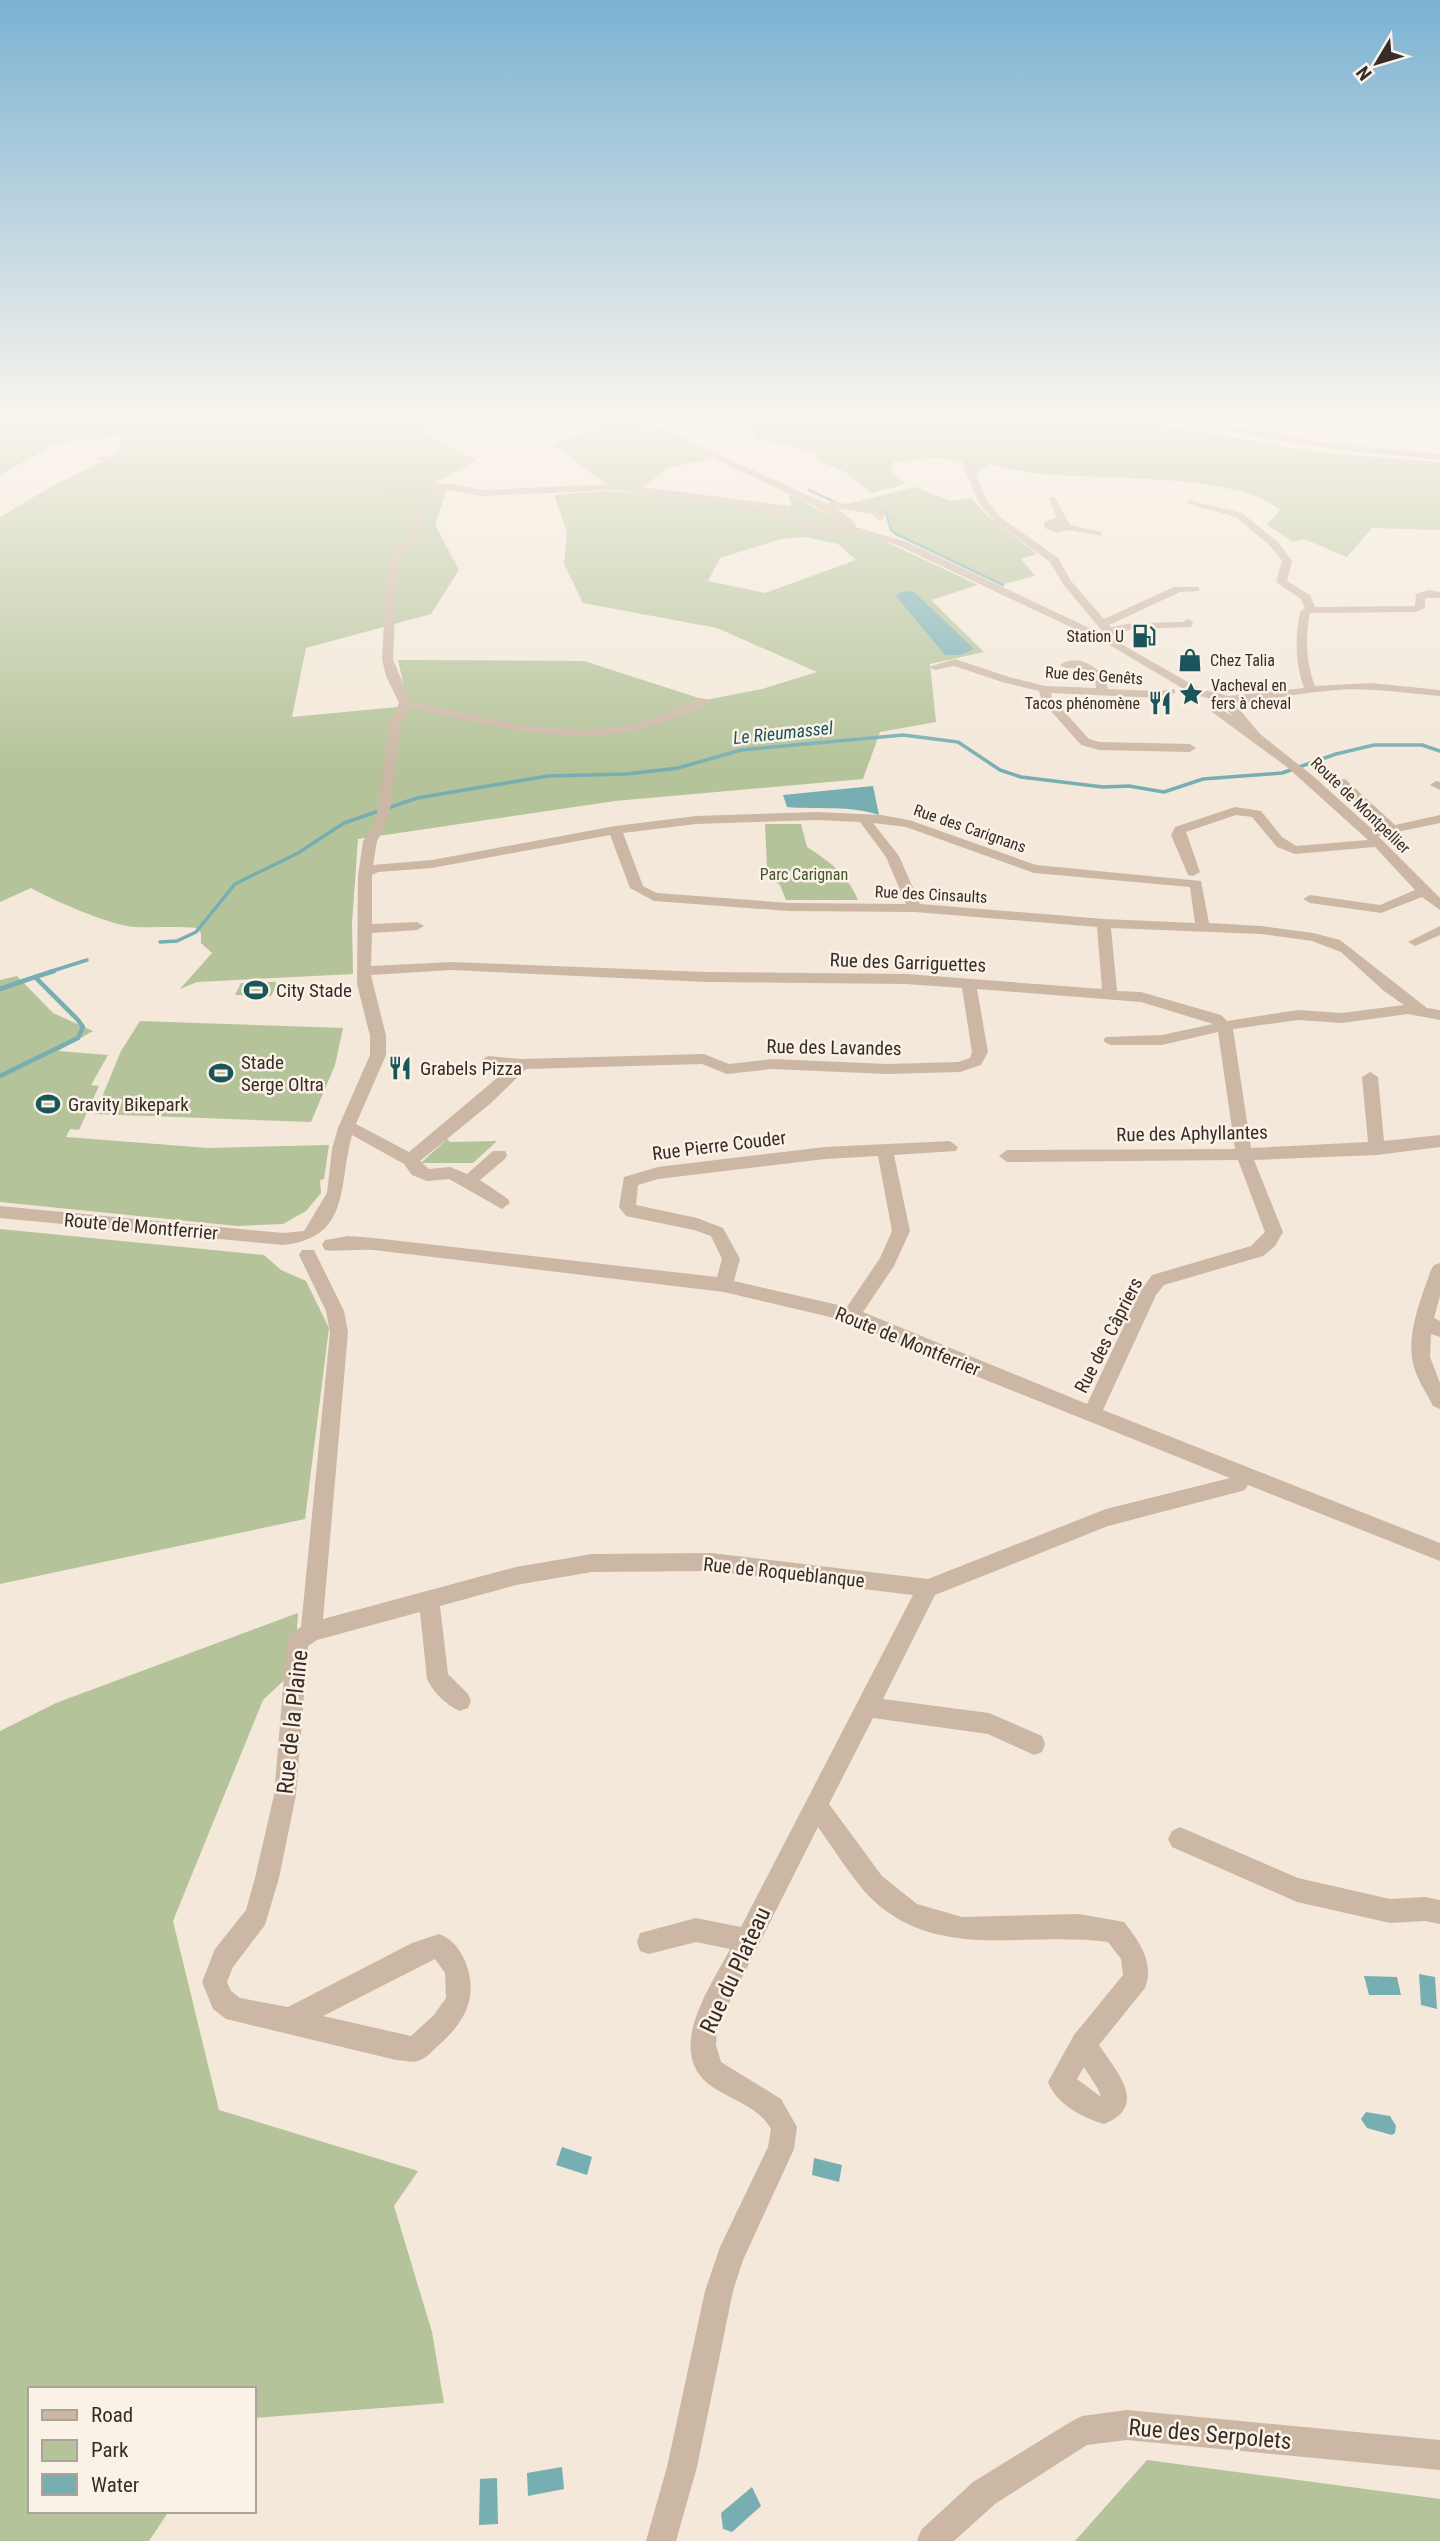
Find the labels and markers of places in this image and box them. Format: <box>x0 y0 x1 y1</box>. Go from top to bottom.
fuel station icon: Station U <box>1130 622 1158 650</box>
place label: Station U <box>1066 627 1124 646</box>
shop icon: Chez Talia <box>1176 646 1204 674</box>
place label: Chez Talia <box>1210 651 1275 670</box>
place label: Vacheval en fers à cheval <box>1211 676 1291 713</box>
place icon: Vacheval en fers à cheval <box>1177 680 1205 708</box>
restaurant icon: Tacos phénomène <box>1146 689 1174 717</box>
place label: Tacos phénomène <box>1025 694 1140 713</box>
sports icon: City Stade <box>242 976 270 1004</box>
place label: City Stade <box>276 979 352 1002</box>
place label: Stade Serge Oltra <box>241 1051 324 1096</box>
restaurant icon: Grabels Pizza <box>386 1054 414 1082</box>
place label: Grabels Pizza <box>420 1057 522 1080</box>
sports icon: Stade Serge Oltra <box>207 1059 235 1087</box>
sports icon: Gravity Bikepark <box>34 1090 62 1118</box>
place label: Gravity Bikepark <box>68 1093 189 1116</box>

